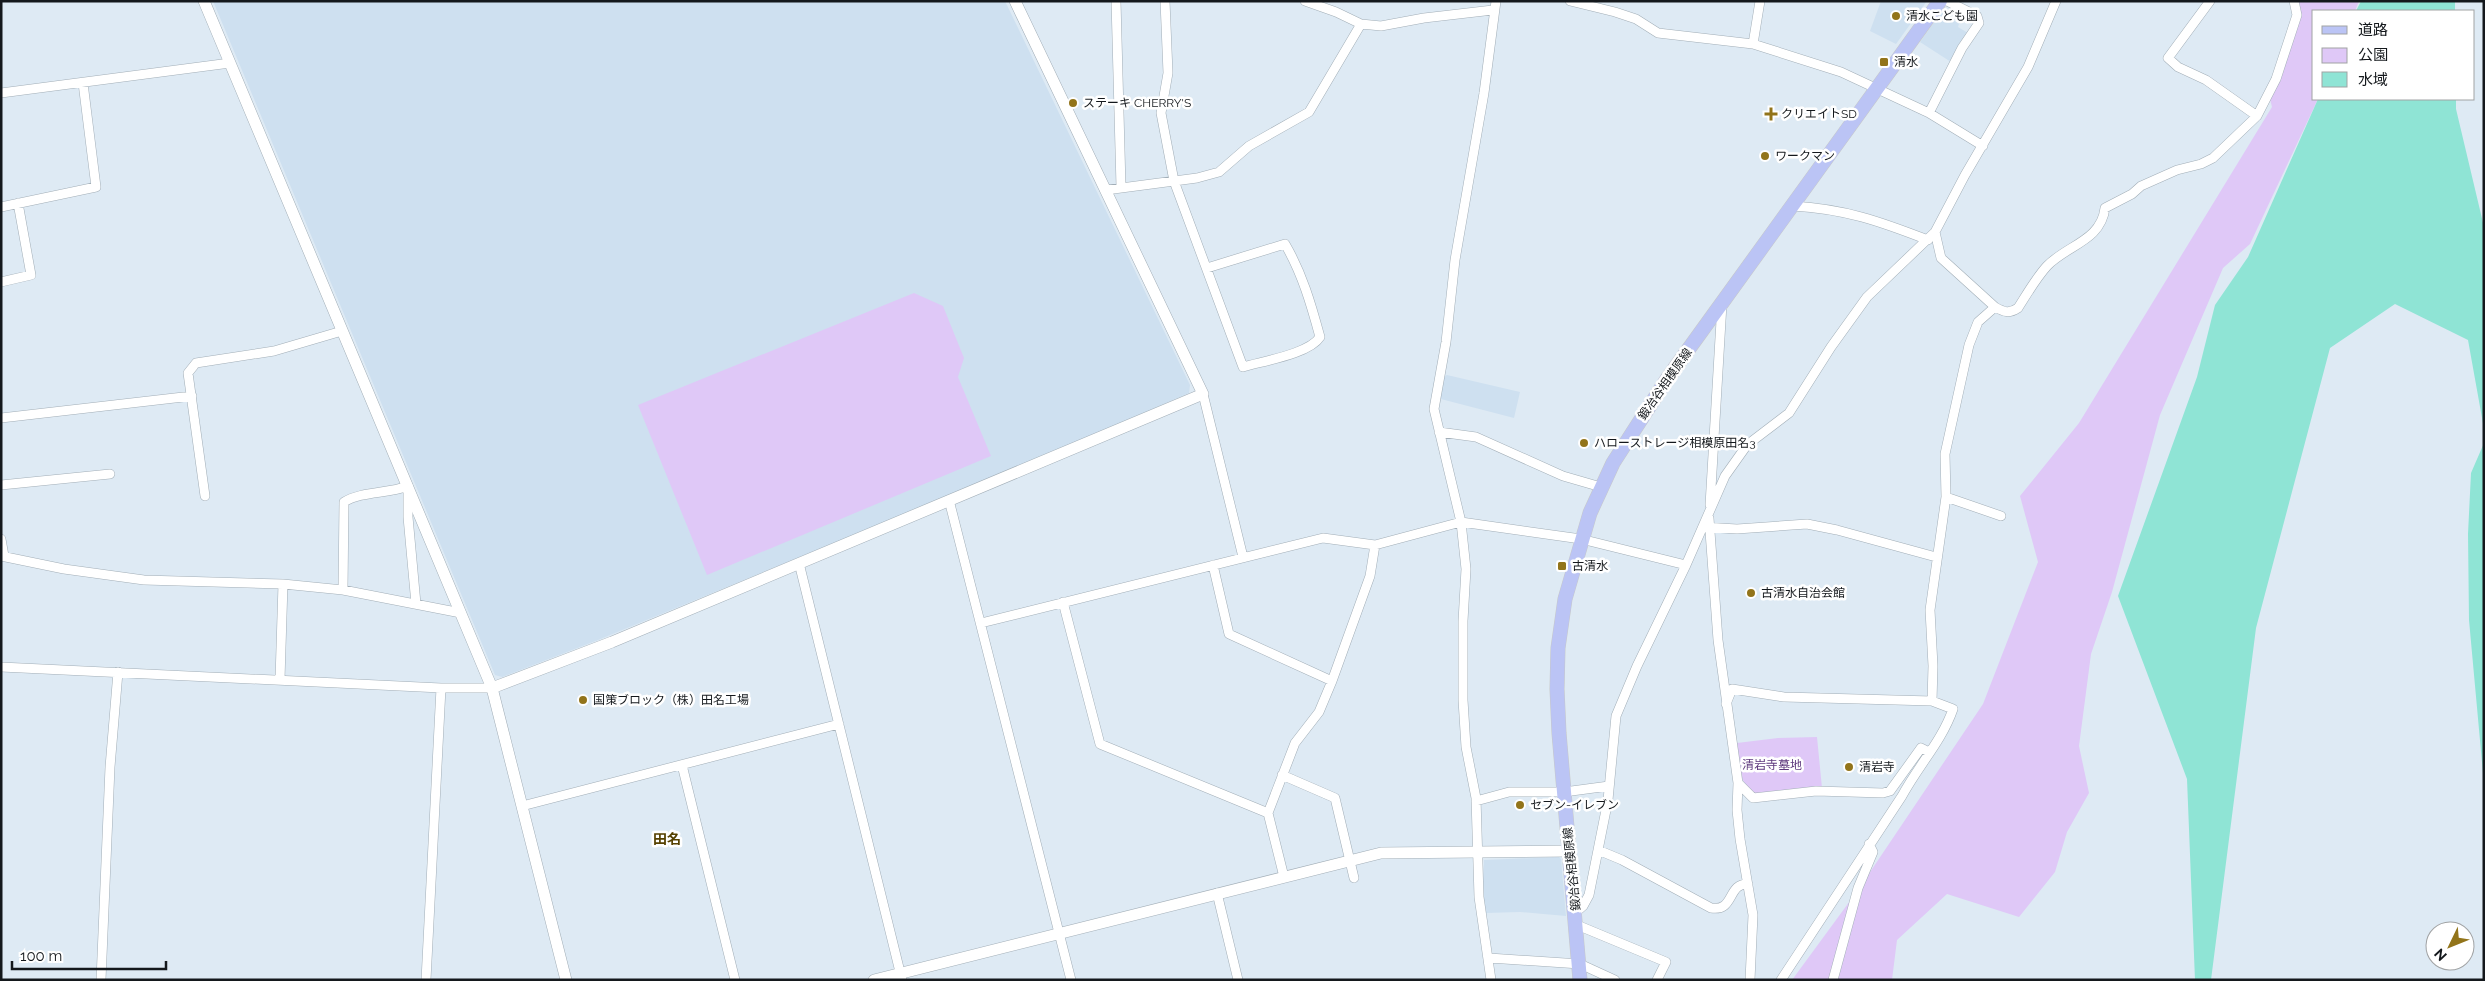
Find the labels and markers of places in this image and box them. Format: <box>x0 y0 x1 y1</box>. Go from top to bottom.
place label: 清水こども園 <box>1906 9 1978 23</box>
marker: 清水こども園 <box>1890 10 1902 22</box>
place label: 清水 <box>1894 55 1918 69</box>
marker: 清水 <box>1878 56 1890 68</box>
place label: ステーキ CHERRY'S <box>1083 96 1191 110</box>
marker: ステーキ CHERRY'S <box>1067 97 1079 109</box>
place label: クリエイトSD <box>1781 107 1857 121</box>
marker: クリエイトSD <box>1765 108 1777 120</box>
place label: ワークマン <box>1775 149 1835 163</box>
marker: ワークマン <box>1759 150 1771 162</box>
place label: ハローストレージ相模原田名3 <box>1594 436 1756 450</box>
marker: ハローストレージ相模原田名3 <box>1578 437 1590 449</box>
place label: 古清水 <box>1572 559 1608 573</box>
marker: 古清水 <box>1556 560 1568 572</box>
place label: 古清水自治会館 <box>1761 586 1845 600</box>
marker: 古清水自治会館 <box>1745 587 1757 599</box>
place label: 国策ブロック（株）田名工場 <box>593 693 749 707</box>
marker: 国策ブロック（株）田名工場 <box>577 694 589 706</box>
place label: 清岩寺 <box>1859 760 1895 774</box>
marker: 清岩寺 <box>1843 761 1855 773</box>
place label: セブン-イレブン <box>1530 798 1619 812</box>
marker: セブン-イレブン <box>1514 799 1526 811</box>

